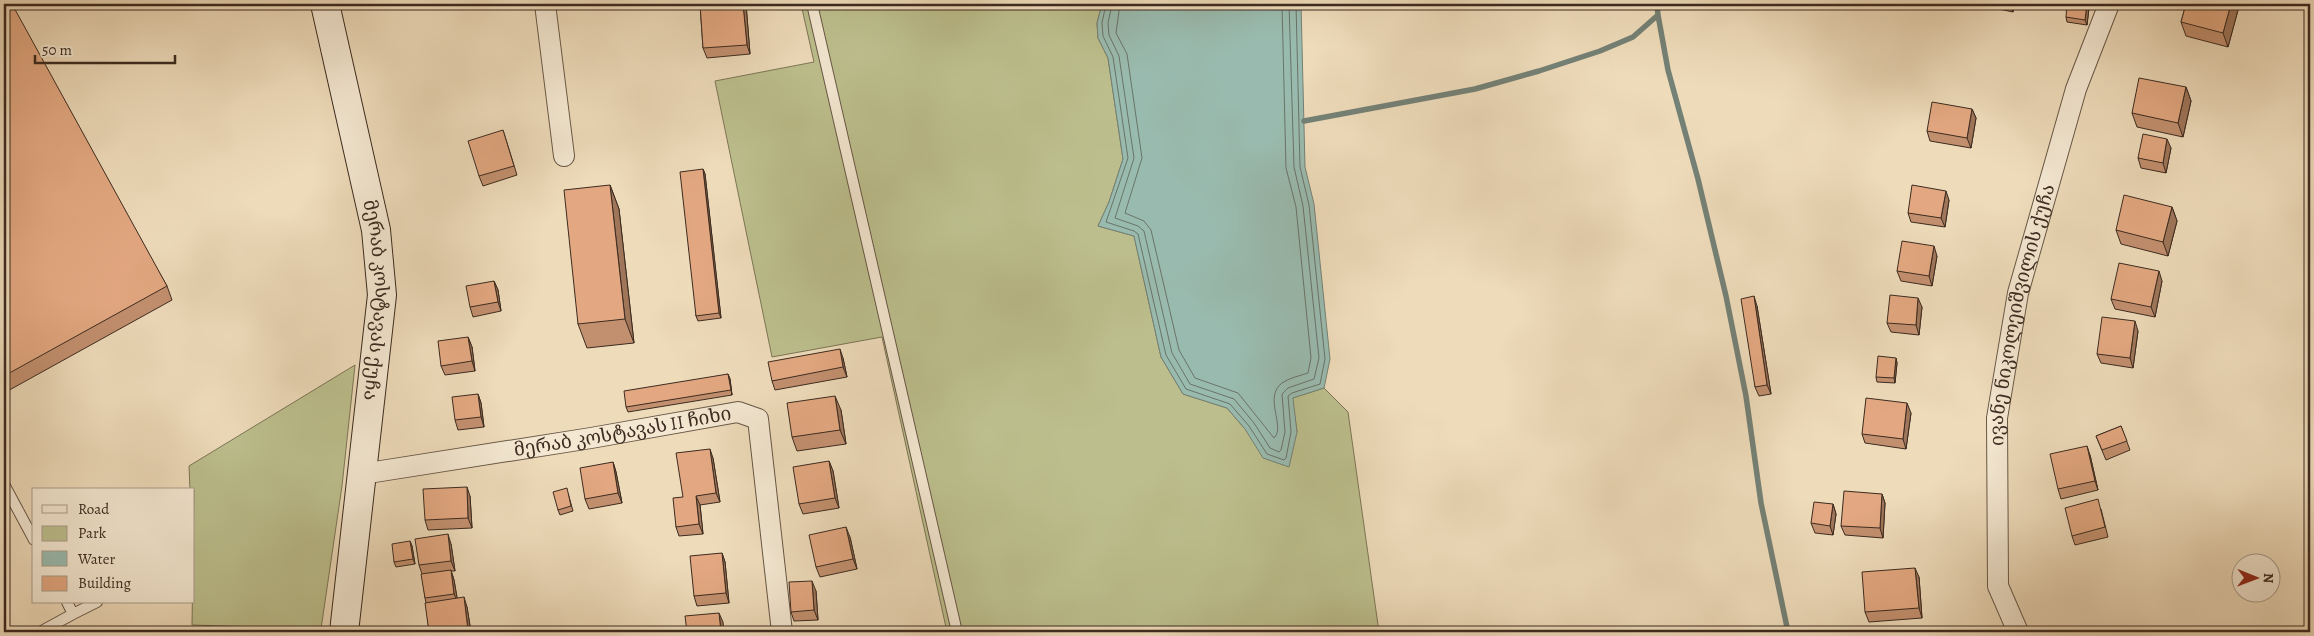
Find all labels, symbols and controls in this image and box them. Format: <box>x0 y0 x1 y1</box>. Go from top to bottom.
scale bar <box>35 32 175 64</box>
text: 50 m <box>42 40 72 60</box>
street label: ივანე ნიკოლეიშვილის ქუჩა <box>1984 181 2061 446</box>
street label: მერაბ კოსტავას ქუჩა <box>357 197 395 402</box>
street label: მერაბ კოსტავას II ჩიხი <box>512 400 733 463</box>
legend <box>32 488 195 604</box>
text: Road <box>78 499 110 519</box>
text: Park <box>78 523 107 543</box>
text: Water <box>77 549 115 569</box>
north arrow <box>2232 554 2282 604</box>
text: Building <box>78 573 131 593</box>
text: N <box>2259 573 2278 583</box>

